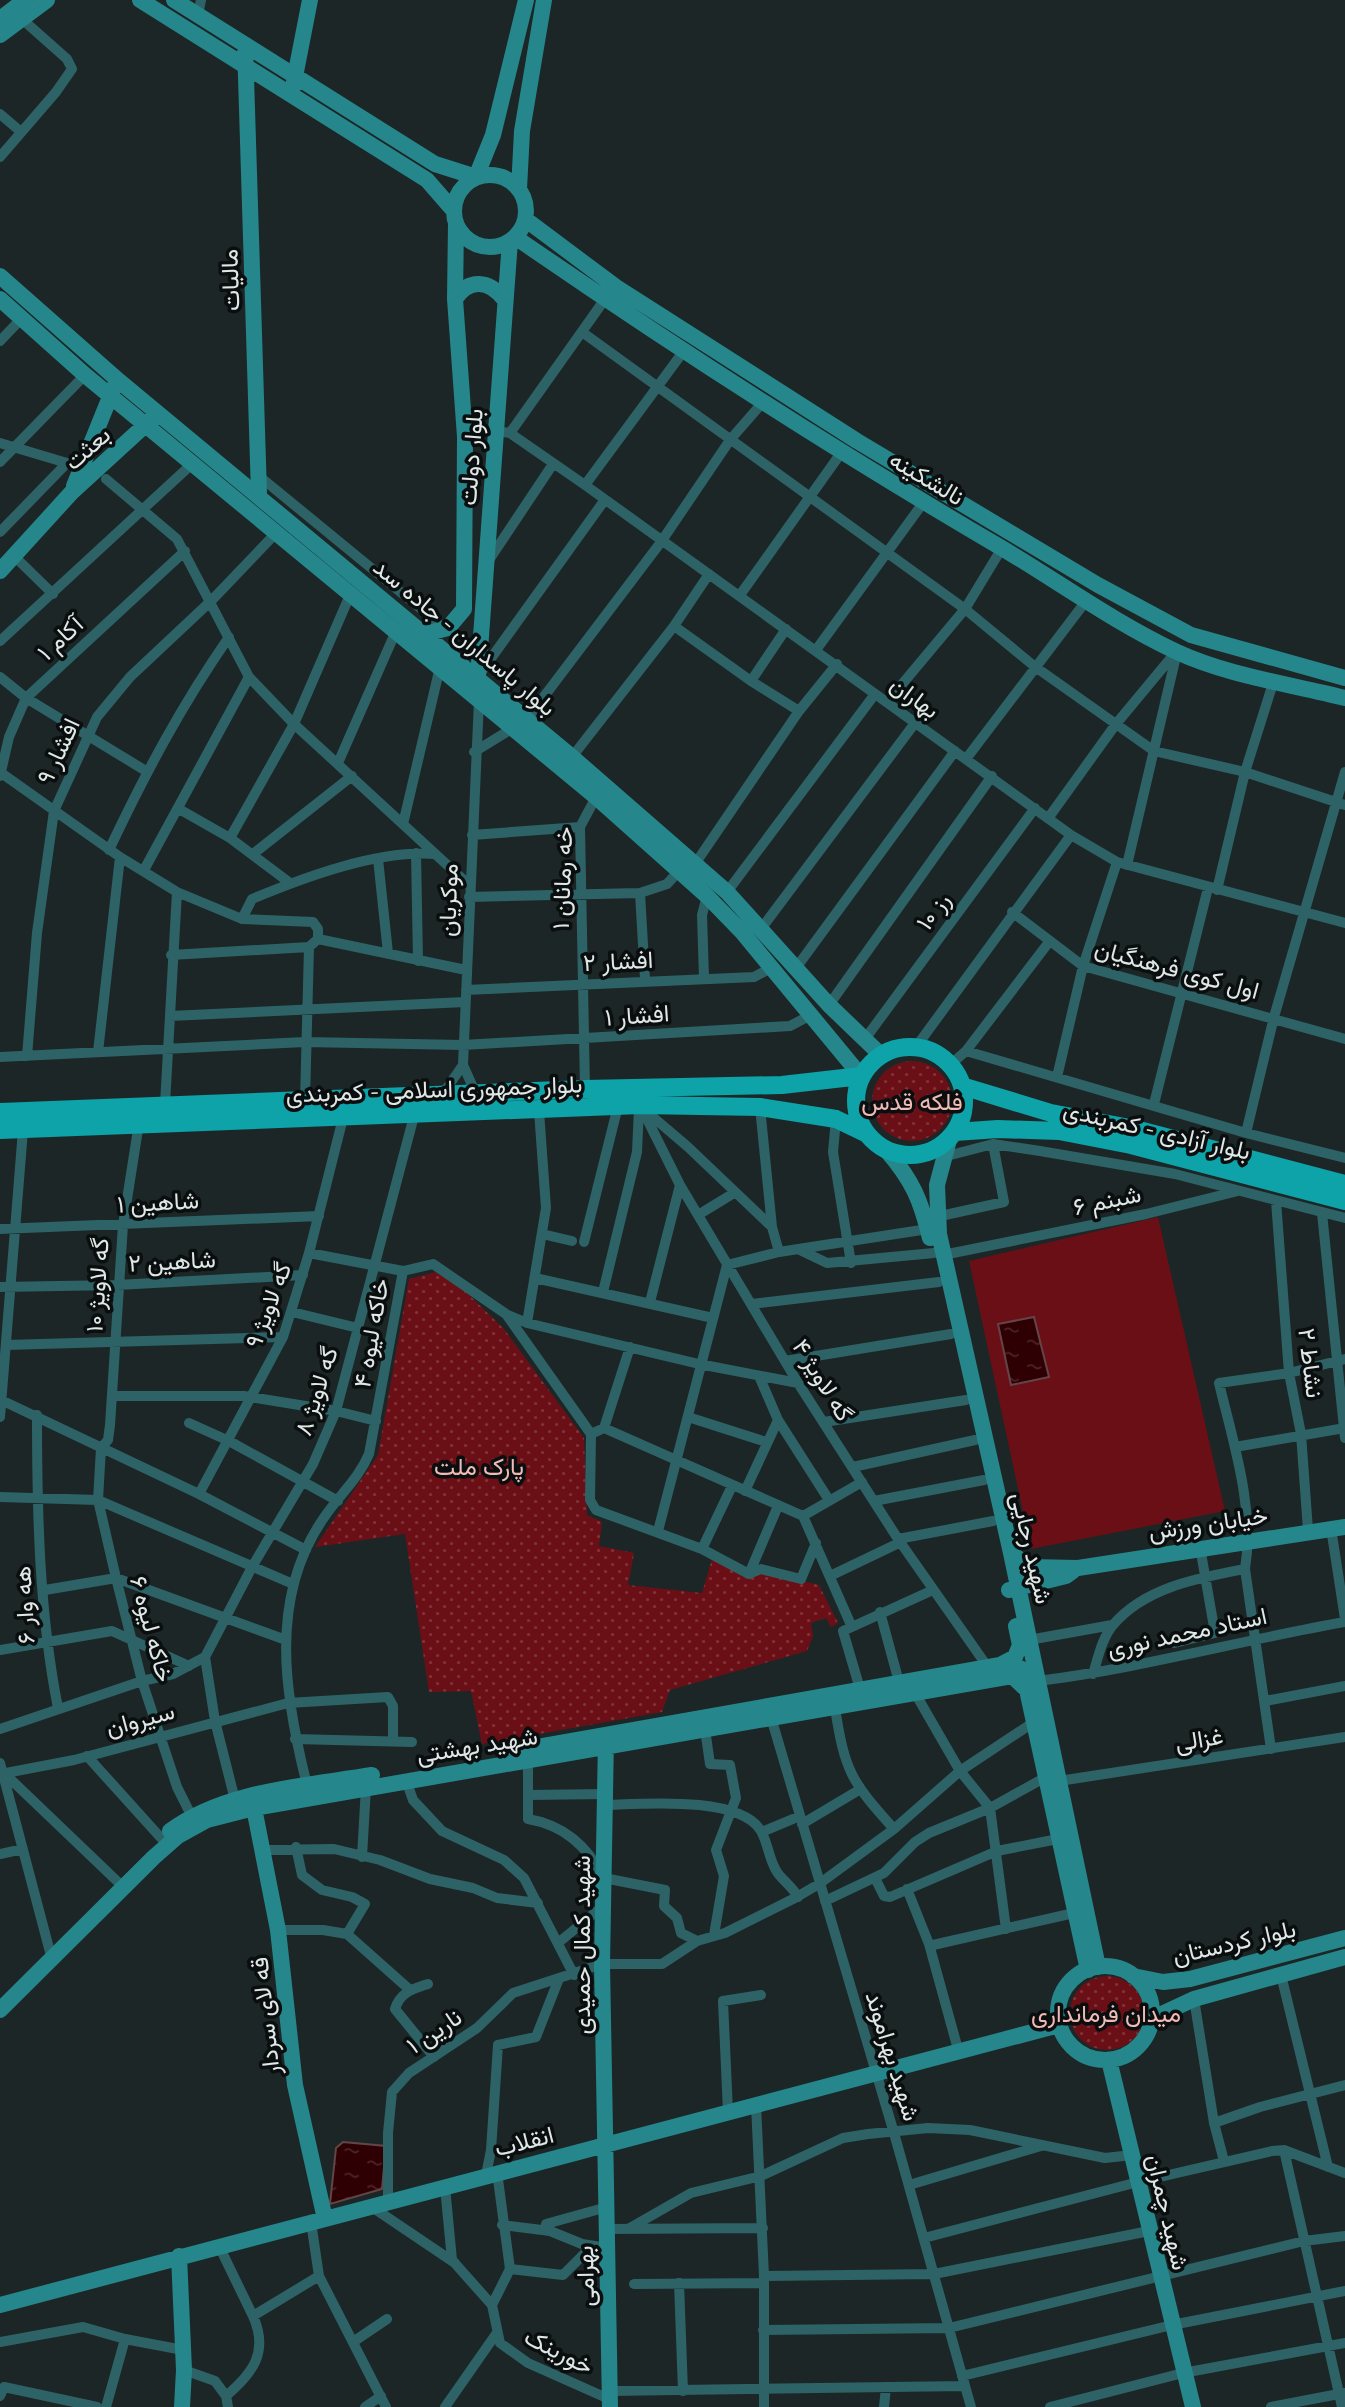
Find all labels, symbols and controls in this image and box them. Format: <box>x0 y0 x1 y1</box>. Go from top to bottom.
street label: مالیات <box>214 249 246 311</box>
street label: بلوار دولت <box>453 408 490 506</box>
street label: بعثت <box>58 420 116 476</box>
street label: نالشکینه <box>884 445 970 511</box>
street label: بلوار پاسداران - جاده سد <box>366 552 562 723</box>
street label: آکام ۱ <box>31 608 92 668</box>
street label: بهاران <box>884 669 945 725</box>
street label: افشار ۹ <box>30 714 87 789</box>
street label: خه رمانان ۱ <box>546 826 579 930</box>
street label: موکریان <box>432 863 465 937</box>
street label: رز ۱۰ <box>910 887 957 936</box>
street label: اول کوی فرهنگیان <box>1091 933 1262 1006</box>
street label: افشار ۲ <box>582 945 654 978</box>
street label: افشار ۱ <box>604 998 670 1033</box>
street label: بلوار جمهوری اسلامی - کمربندی <box>285 1069 583 1110</box>
park label: فلکه قدس <box>861 1087 963 1116</box>
street label: بلوار آزادی - کمربندی <box>1060 1094 1253 1167</box>
street label: شبنم ۶ <box>1070 1179 1144 1223</box>
street label: شاهین ۱ <box>116 1185 200 1219</box>
street label: گه لاویژ ۱۰ <box>79 1237 116 1333</box>
street label: شاهین ۲ <box>128 1244 216 1278</box>
street label: گه لاویژ ۹ <box>238 1258 298 1352</box>
street label: خاکه لیوه ۴ <box>347 1276 396 1390</box>
street label: نشاط ۲ <box>1292 1326 1330 1400</box>
street label: گه لاویژ ۴ <box>786 1334 859 1427</box>
street label: گه لاویژ ۸ <box>288 1343 345 1439</box>
park label: پارک ملت <box>434 1452 524 1483</box>
street label: شهید رجایی <box>1004 1489 1059 1607</box>
street label: خیابان ورزش <box>1146 1500 1270 1547</box>
street label: هه وار ۶ <box>7 1565 42 1645</box>
street label: خاکه لیوه ۶ <box>123 1573 180 1685</box>
street label: استاد محمد نوری <box>1105 1601 1270 1664</box>
street label: سیروان <box>103 1696 178 1743</box>
street label: شهید بهشتی <box>414 1721 540 1770</box>
street label: غزالی <box>1173 1721 1225 1758</box>
street label: شهید کمال حمیدی <box>567 1855 597 2035</box>
street label: بلوار کردستان <box>1170 1914 1299 1971</box>
street label: قه لای سردار <box>244 1956 287 2077</box>
street label: شهید بهراموند <box>859 1988 926 2125</box>
park label: میدان فرمانداری <box>1031 1999 1181 2029</box>
street label: نارین ۱ <box>401 2002 468 2061</box>
street label: انقلاب <box>491 2120 557 2162</box>
street label: شهید چمران <box>1139 2151 1195 2273</box>
street label: بهرامی <box>570 2245 601 2307</box>
street label: خورینک <box>519 2321 598 2381</box>

